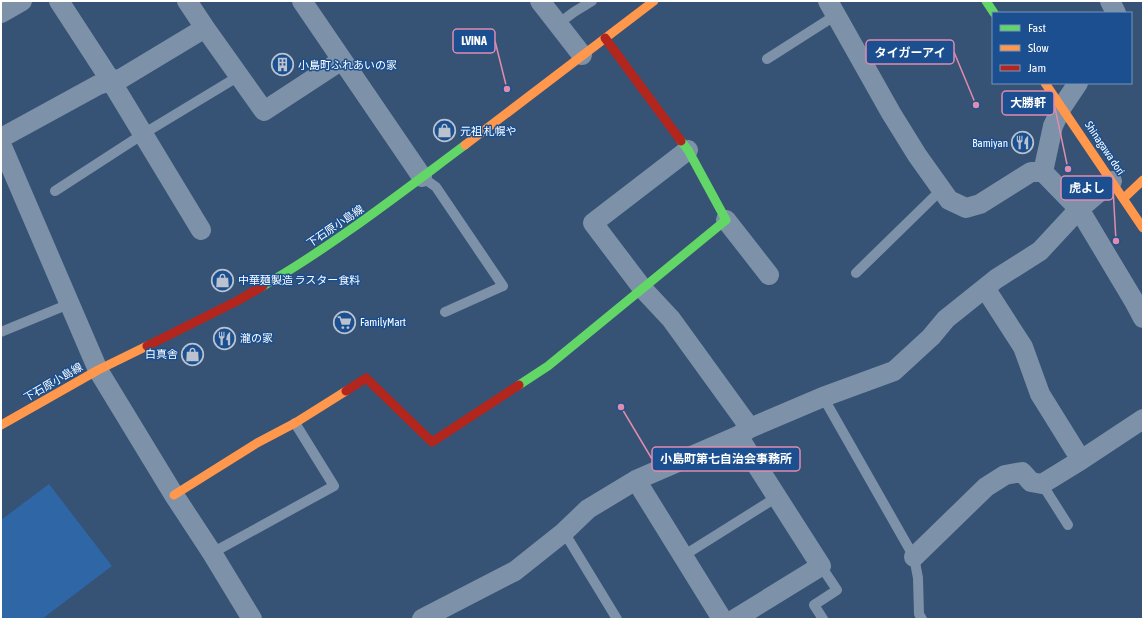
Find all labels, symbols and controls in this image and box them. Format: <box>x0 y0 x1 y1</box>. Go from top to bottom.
legend <box>992 12 1132 84</box>
text: Fast <box>1028 21 1046 35</box>
callout: LViNA <box>453 29 495 53</box>
text: LViNA <box>461 34 487 48</box>
callout: タイガーアイ <box>866 40 954 64</box>
text: Slow <box>1028 41 1049 55</box>
text: タイガーアイ <box>875 46 945 60</box>
building icon: 小島町ふれあいの家 <box>269 52 295 78</box>
place label: 小島町ふれあいの家 <box>298 59 397 71</box>
text: Jam <box>1028 61 1046 75</box>
callout: 大勝軒 <box>1002 91 1054 115</box>
text: 大勝軒 <box>1010 96 1046 110</box>
shop icon: 元祖 札幌や <box>431 118 457 144</box>
street label: Shinagawa dori <box>1083 119 1127 177</box>
place label: 元祖 札幌や <box>460 125 517 137</box>
restaurant icon: Bamiyan <box>1010 130 1036 156</box>
place label: Bamiyan <box>972 137 1008 149</box>
callout: 虎よし <box>1061 176 1113 200</box>
text: 虎よし <box>1069 181 1105 195</box>
street label: 下石原小島線 <box>304 203 366 249</box>
shop icon: 中華麺製造 ラスター食料 <box>210 267 236 293</box>
place label: 中華麺製造 ラスター食料 <box>238 274 360 286</box>
supermarket icon: FamilyMart <box>332 309 358 335</box>
place label: FamilyMart <box>360 316 406 328</box>
restaurant icon: 瀧の家 <box>211 325 237 351</box>
place label: 瀧の家 <box>240 332 273 344</box>
shop icon: 白真舎 <box>180 341 206 367</box>
place label: 白真舎 <box>145 348 178 360</box>
street label: 下石原小島線 <box>21 360 85 404</box>
callout: 小島町第七自治会事務所 <box>652 447 800 471</box>
text: 小島町第七自治会事務所 <box>660 452 792 466</box>

